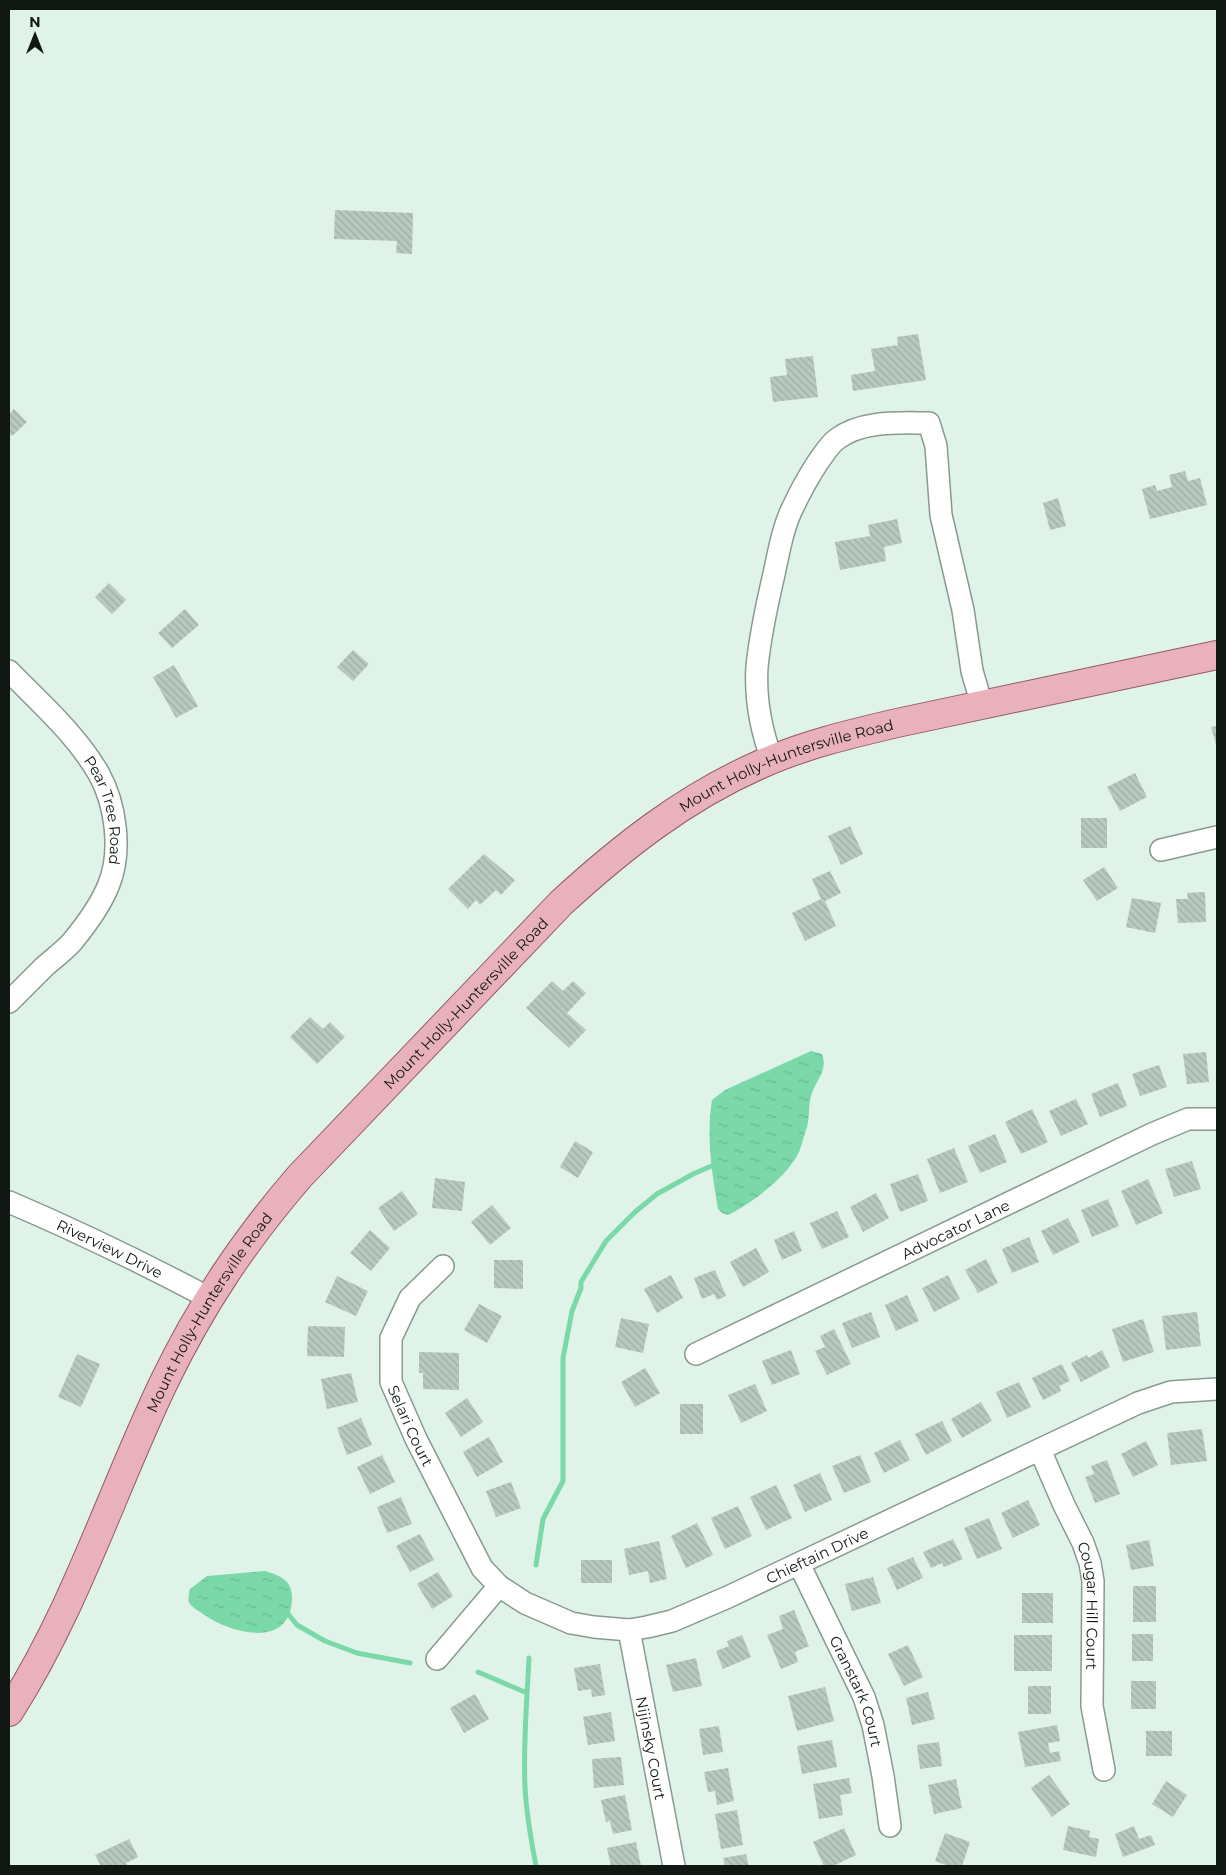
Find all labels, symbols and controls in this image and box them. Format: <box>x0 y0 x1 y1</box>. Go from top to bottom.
north arrow <box>10 10 60 60</box>
text: N <box>29 13 41 31</box>
street label: Mount Holly-Huntersville Road <box>675 715 895 816</box>
street label: Pear Tree Road <box>80 752 126 866</box>
street label: Mount Holly-Huntersville Road <box>379 913 552 1093</box>
street label: Advocator Lane <box>898 1195 1012 1263</box>
street label: Mount Holly-Huntersville Road <box>142 1208 276 1415</box>
street label: Riverview Drive <box>54 1215 166 1282</box>
street label: Selari Court <box>384 1382 438 1469</box>
street label: Chieftain Drive <box>763 1523 871 1587</box>
street label: Cougar Hill Court <box>1074 1539 1103 1670</box>
street label: Granstark Court <box>826 1632 887 1748</box>
street label: Nijinsky Court <box>632 1695 671 1801</box>

